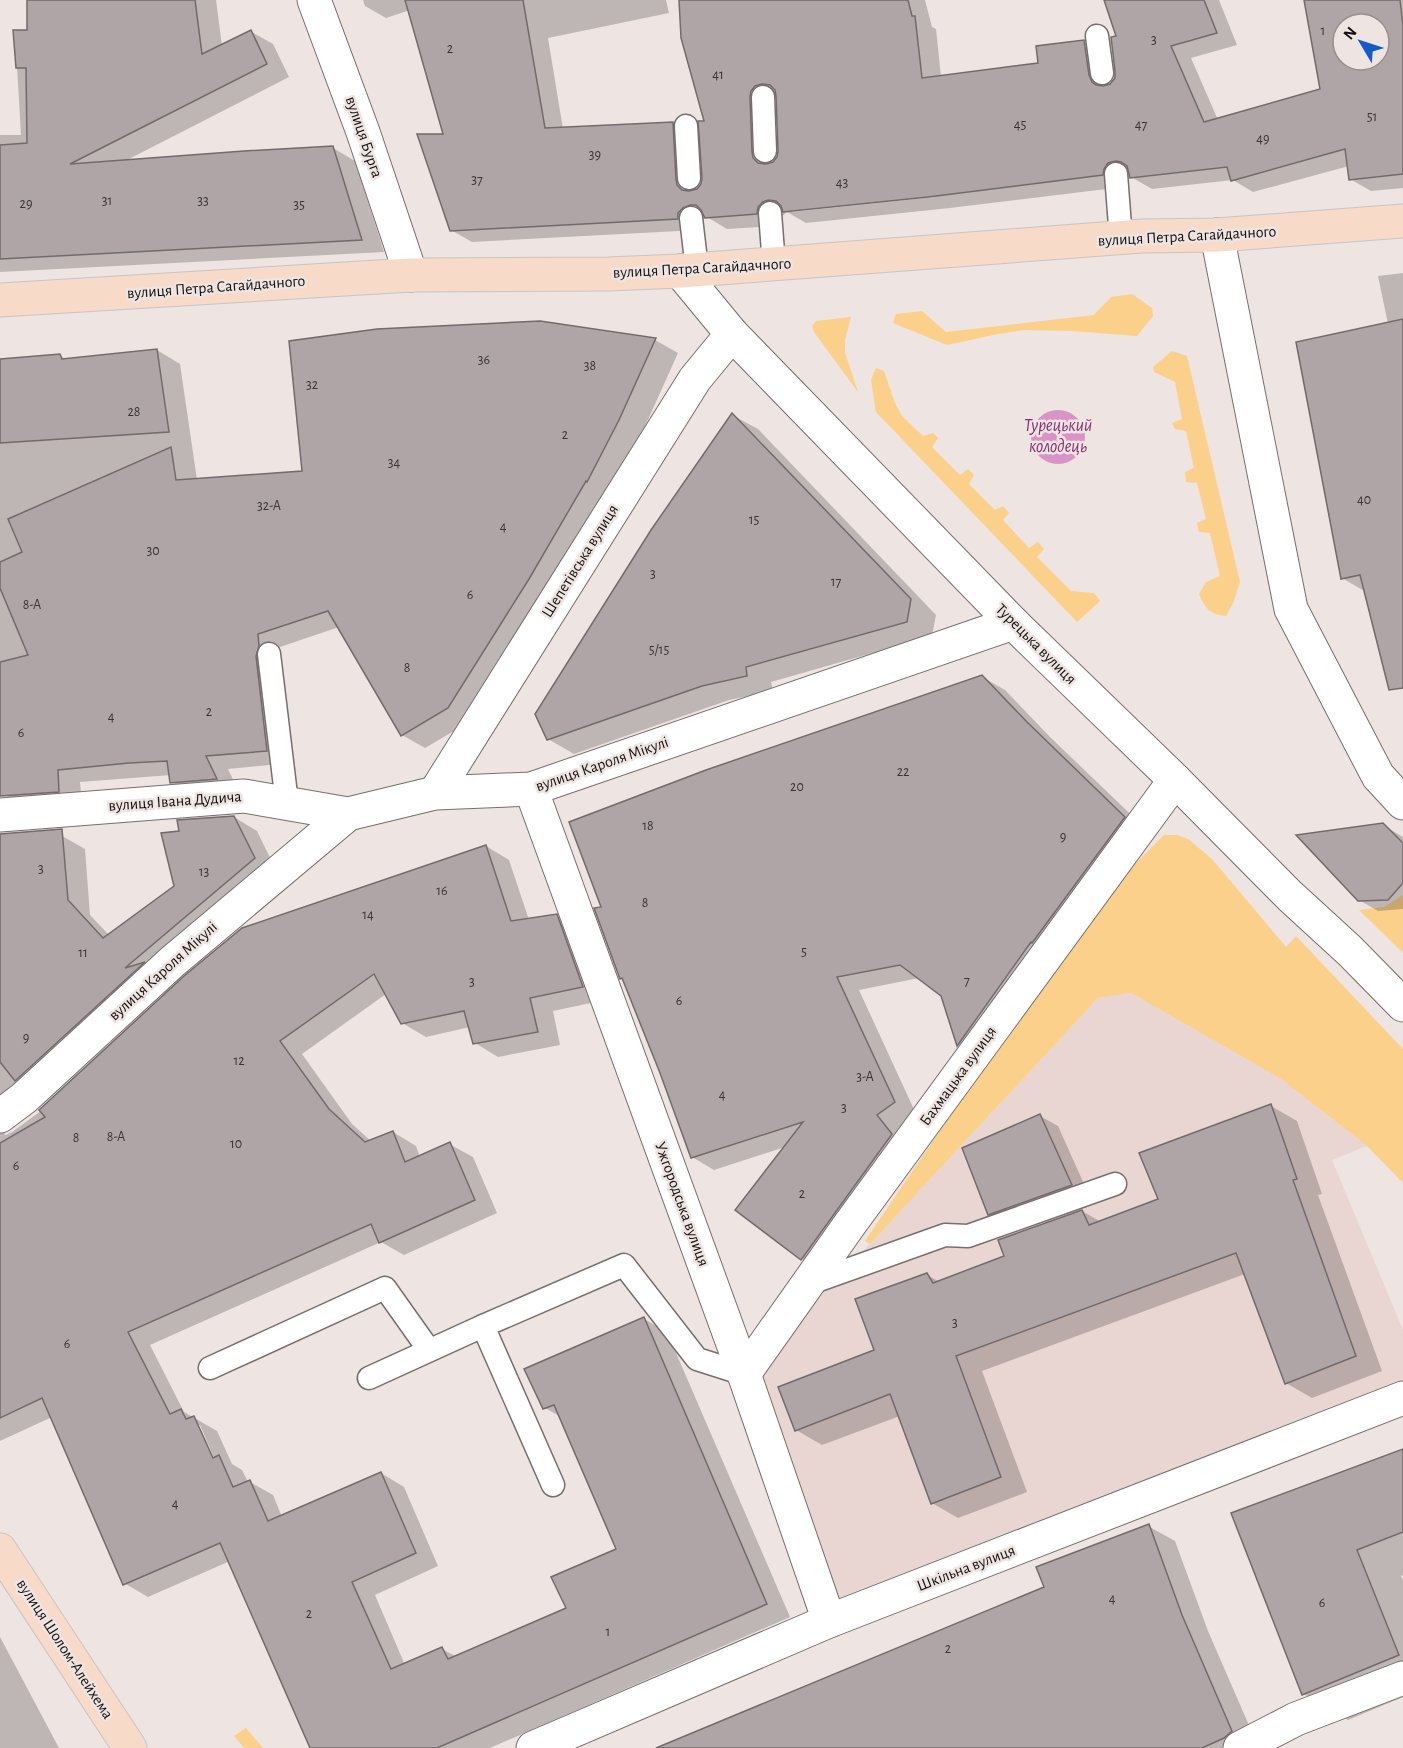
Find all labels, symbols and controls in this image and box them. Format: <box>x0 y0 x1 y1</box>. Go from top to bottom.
north arrow <box>1331 12 1391 72</box>
house number: 1 <box>1321 24 1325 38</box>
text: N <box>1340 24 1360 43</box>
house number: 3 <box>1151 33 1157 47</box>
house number: 2 <box>447 42 453 56</box>
house number: 41 <box>712 68 724 82</box>
street label: вулиця Бурга <box>342 94 385 180</box>
house number: 51 <box>1367 110 1377 124</box>
house number: 45 <box>1014 118 1026 132</box>
house number: 47 <box>1135 118 1147 132</box>
house number: 49 <box>1256 132 1270 146</box>
house number: 39 <box>589 148 601 162</box>
house number: 37 <box>471 173 483 187</box>
house number: 43 <box>836 176 848 190</box>
house number: 31 <box>102 194 112 208</box>
house number: 33 <box>197 194 209 208</box>
house number: 29 <box>20 197 32 211</box>
house number: 35 <box>293 198 305 212</box>
street label: вулиця Петра Сагайдачного <box>1097 223 1277 250</box>
street label: вулиця Петра Сагайдачного <box>612 255 792 282</box>
street label: вулиця Петра Сагайдачного <box>126 273 306 302</box>
house number: 36 <box>478 353 490 367</box>
house number: 38 <box>584 359 596 373</box>
house number: 32 <box>306 378 318 392</box>
house number: 28 <box>127 405 141 419</box>
water label: Турецький колодець <box>1024 417 1092 456</box>
house number: 2 <box>562 428 568 442</box>
house number: 34 <box>388 456 401 470</box>
house number: 40 <box>1357 493 1371 507</box>
house number: 32-А <box>257 499 281 513</box>
street label: Шепетівська вулиця <box>539 502 622 621</box>
house number: 15 <box>749 513 759 527</box>
house number: 4 <box>500 520 507 534</box>
house number: 30 <box>146 544 160 558</box>
house number: 3 <box>650 567 656 581</box>
house number: 17 <box>831 575 841 589</box>
house number: 6 <box>467 588 473 602</box>
house number: 8-А <box>23 598 41 612</box>
street label: Турецька вулиця <box>992 601 1079 688</box>
house number: 5/15 <box>649 643 669 657</box>
house number: 8 <box>404 661 410 675</box>
house number: 2 <box>206 705 212 719</box>
house number: 4 <box>108 710 115 724</box>
house number: 6 <box>18 726 24 740</box>
street label: вулиця Кароля Мікулі <box>533 734 671 795</box>
house number: 22 <box>897 765 909 779</box>
house number: 20 <box>790 780 804 794</box>
street label: вулиця Івана Дудича <box>108 788 242 815</box>
house number: 18 <box>642 819 654 833</box>
house number: 9 <box>1060 830 1066 844</box>
house number: 3 <box>38 862 44 876</box>
house number: 13 <box>199 865 210 879</box>
house number: 16 <box>436 884 448 898</box>
house number: 8 <box>642 896 648 910</box>
house number: 14 <box>362 908 374 922</box>
street label: вулиця Кароля Мікулі <box>106 918 221 1024</box>
house number: 5 <box>801 945 807 959</box>
house number: 11 <box>78 946 88 960</box>
house number: 7 <box>964 974 970 988</box>
house number: 3 <box>469 975 475 989</box>
house number: 6 <box>676 994 682 1008</box>
street label: Бахмацька вулиця <box>917 1023 1000 1129</box>
house number: 9 <box>23 1031 29 1045</box>
house number: 12 <box>233 1054 245 1068</box>
house number: 3-А <box>856 1070 874 1084</box>
house number: 4 <box>719 1088 726 1102</box>
house number: 3 <box>841 1101 847 1115</box>
house number: 8-А <box>107 1130 125 1144</box>
house number: 8 <box>73 1131 79 1145</box>
house number: 10 <box>230 1137 242 1151</box>
street label: Ужгородська вулиця <box>651 1140 712 1269</box>
house number: 6 <box>13 1159 19 1173</box>
house number: 2 <box>799 1187 805 1201</box>
house number: 3 <box>952 1316 958 1330</box>
house number: 6 <box>64 1337 70 1351</box>
house number: 4 <box>172 1497 179 1511</box>
street label: Шкільна вулиця <box>915 1542 1018 1595</box>
street label: вулиця Шолом-Алейхема <box>13 1576 116 1722</box>
house number: 4 <box>1109 1592 1116 1606</box>
house number: 6 <box>1319 1596 1325 1610</box>
house number: 2 <box>306 1607 312 1621</box>
house number: 1 <box>606 1625 610 1639</box>
house number: 2 <box>945 1642 951 1656</box>

